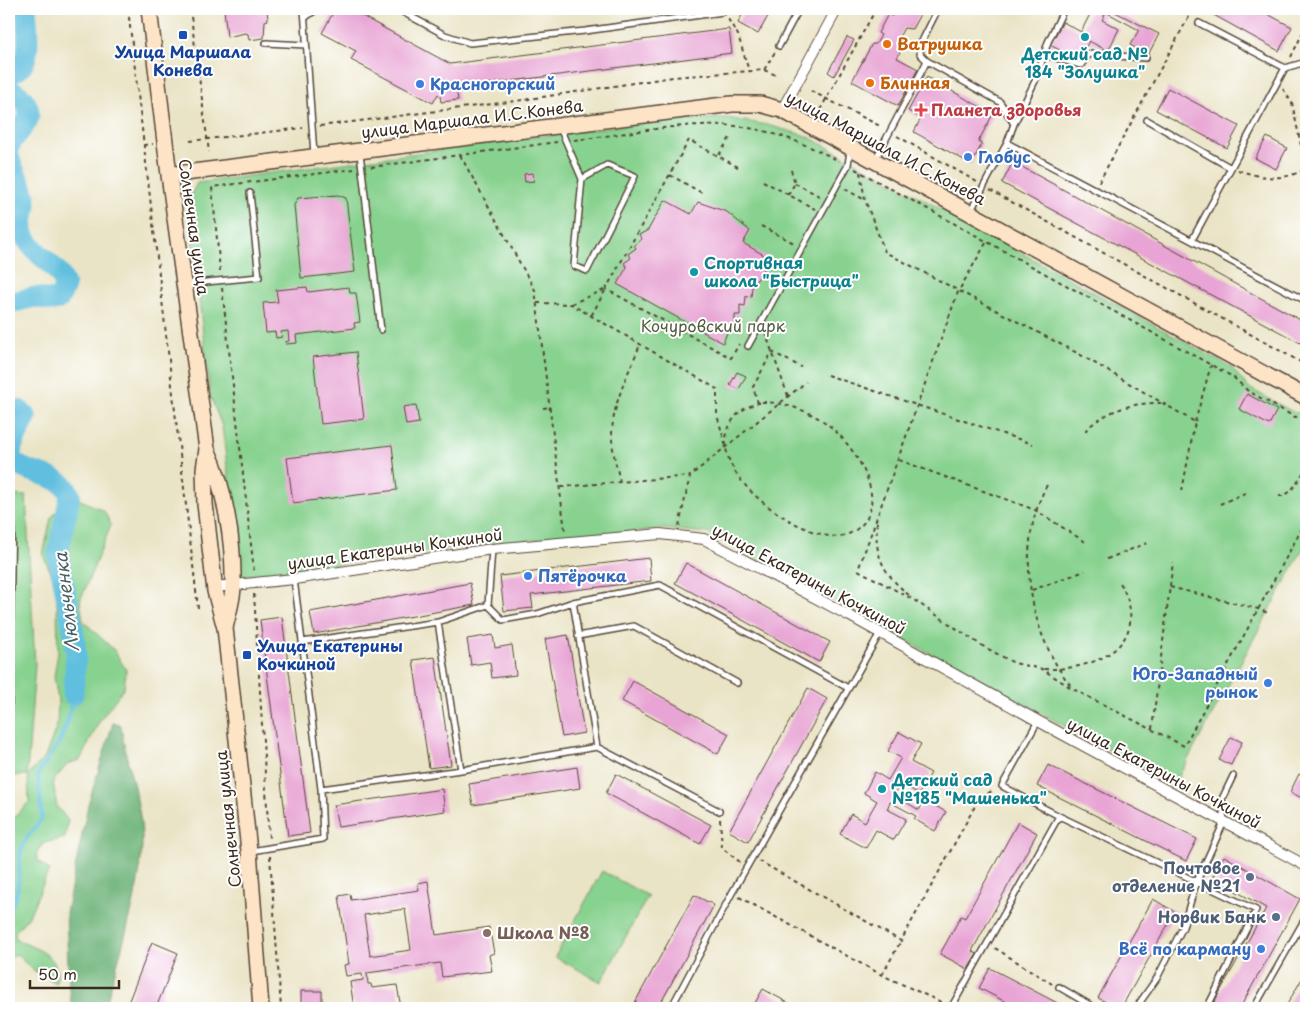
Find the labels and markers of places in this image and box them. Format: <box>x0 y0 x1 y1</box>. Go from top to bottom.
marker: Улица Маршала Конева <box>177 29 189 41</box>
place label: Ватрушка <box>897 31 983 55</box>
marker: Детский сад № 184 "Золушка" <box>1079 31 1091 43</box>
marker: Ватрушка <box>881 38 893 50</box>
place label: Улица Маршала Конева <box>114 39 251 81</box>
place label: Детский сад № 184 "Золушка" <box>1021 41 1148 83</box>
place label: Блинная <box>880 70 950 94</box>
place label: Красногорский <box>430 71 555 95</box>
marker: Блинная <box>864 77 876 89</box>
marker: Красногорский <box>414 78 426 90</box>
place label: Планета здоровья <box>931 97 1082 121</box>
marker: Планета здоровья <box>915 104 927 116</box>
place label: Глобус <box>978 144 1031 168</box>
marker: Глобус <box>962 151 974 163</box>
place label: Спортивная школа "Быстрица" <box>704 250 859 292</box>
marker: Спортивная школа "Быстрица" <box>688 266 700 278</box>
place label: Пятёрочка <box>538 563 627 587</box>
marker: Пятёрочка <box>522 570 534 582</box>
place label: Улица Екатерины Кочкиной <box>256 633 403 675</box>
marker: Улица Екатерины Кочкиной <box>241 649 253 661</box>
place label: Юго-Западный рынок <box>1132 661 1259 703</box>
marker: Юго-Западный рынок <box>1262 677 1274 689</box>
place label: Детский сад №185 "Машенька" <box>891 767 1047 809</box>
marker: Детский сад №185 "Машенька" <box>876 783 888 795</box>
place label: Почтовое отделение №21 <box>1112 855 1240 897</box>
marker: Почтовое отделение №21 <box>1244 871 1256 883</box>
place label: Норвик Банк <box>1158 904 1267 928</box>
marker: Норвик Банк <box>1270 911 1282 923</box>
place label: Школа №8 <box>497 920 589 944</box>
marker: Школа №8 <box>481 927 493 939</box>
place label: Всё по карману <box>1119 936 1251 960</box>
marker: Всё по карману <box>1255 943 1267 955</box>

